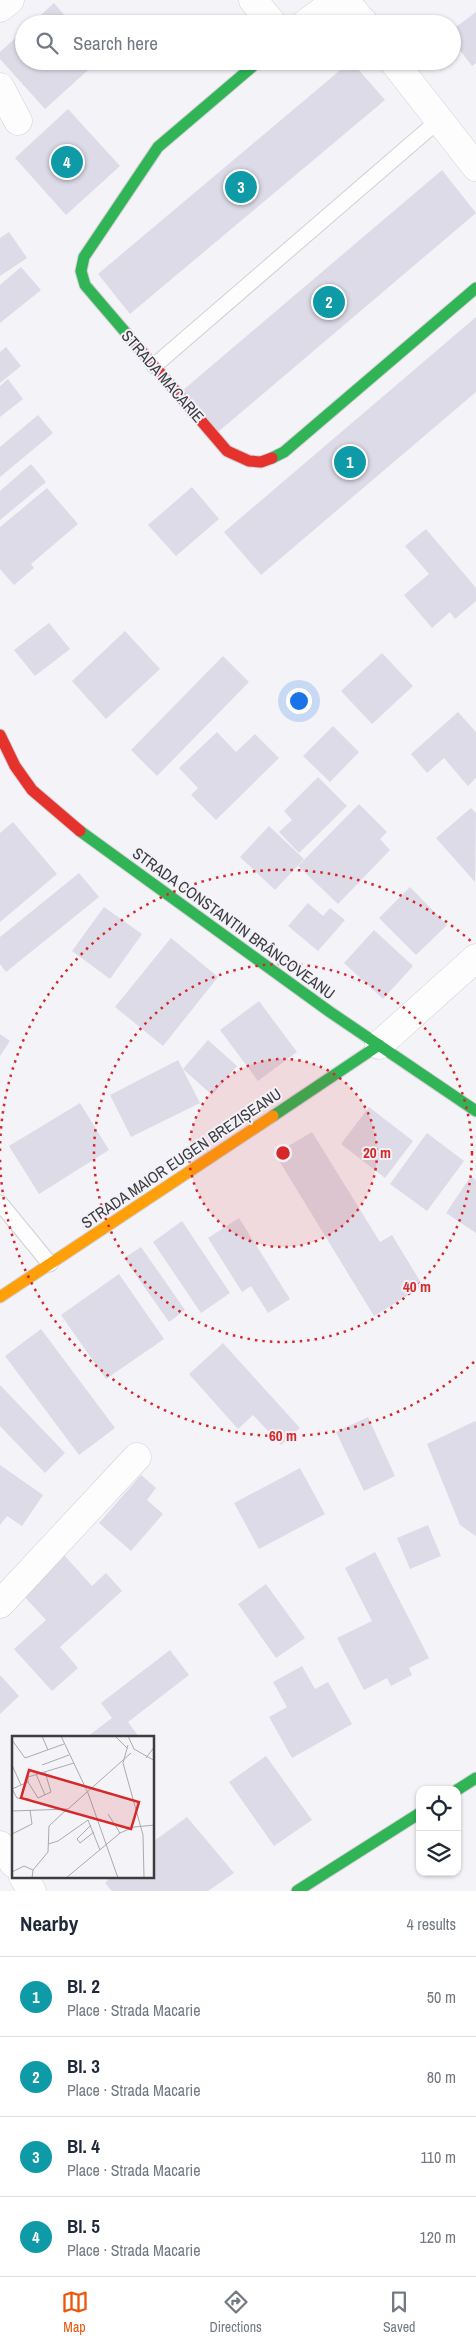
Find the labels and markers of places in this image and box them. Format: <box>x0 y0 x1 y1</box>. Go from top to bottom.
pin: 4 <box>51 143 83 181</box>
pin: 3 <box>225 168 257 206</box>
pin: 2 <box>313 283 345 321</box>
pin: 1 <box>334 443 366 481</box>
centre of rings <box>274 1144 292 1162</box>

